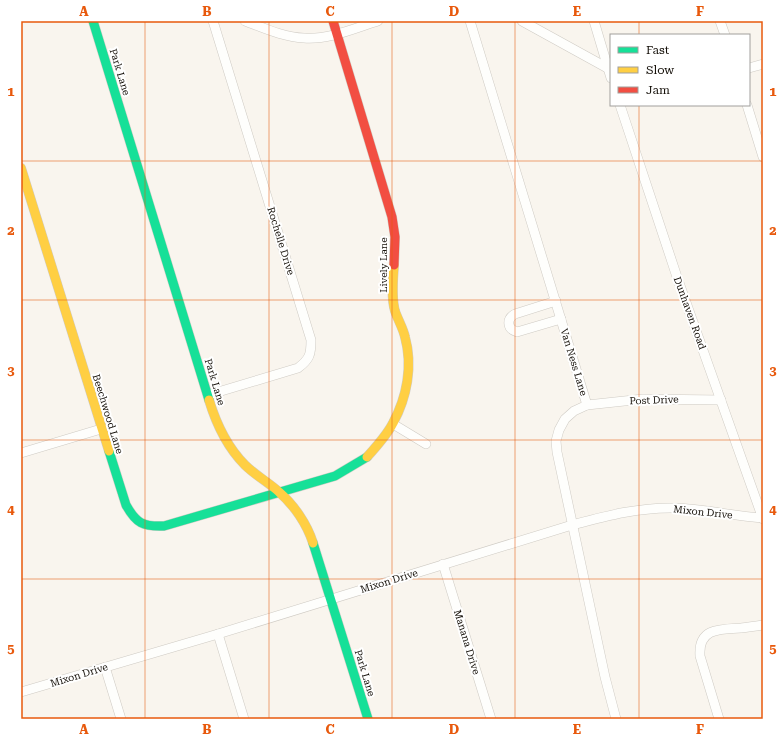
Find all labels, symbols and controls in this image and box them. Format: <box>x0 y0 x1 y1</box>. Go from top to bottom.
text: A <box>79 4 89 19</box>
text: B <box>202 4 212 19</box>
text: C <box>325 4 335 19</box>
text: D <box>449 4 459 19</box>
text: E <box>573 4 581 19</box>
text: F <box>696 4 704 19</box>
legend <box>610 34 750 106</box>
text: Fast <box>646 43 670 57</box>
street label: Park Lane <box>108 47 132 97</box>
text: Slow <box>646 63 674 77</box>
text: Jam <box>646 83 670 97</box>
text: 1 <box>7 84 15 99</box>
text: 1 <box>769 84 777 99</box>
street label: Rochelle Drive <box>265 206 297 277</box>
text: 2 <box>7 223 15 238</box>
text: 2 <box>769 223 777 238</box>
street label: Lively Lane <box>378 237 389 293</box>
street label: Dunhaven Road <box>672 275 708 351</box>
street label: Van Ness Lane <box>559 327 590 397</box>
street label: Park Lane <box>203 357 227 407</box>
text: 3 <box>7 363 15 378</box>
text: 3 <box>769 363 777 378</box>
street label: Beechwood Lane <box>91 373 125 456</box>
street label: Post Drive <box>629 394 679 406</box>
text: 4 <box>7 502 15 517</box>
text: 4 <box>769 502 777 517</box>
street label: Mixon Drive <box>673 503 734 521</box>
street label: Mixon Drive <box>359 567 420 595</box>
street label: Manana Drive <box>452 608 482 676</box>
text: 5 <box>7 641 15 656</box>
text: 5 <box>769 641 777 656</box>
street label: Park Lane <box>353 648 377 698</box>
street label: Mixon Drive <box>49 661 110 689</box>
text: A <box>79 722 89 737</box>
text: B <box>202 722 212 737</box>
text: C <box>325 722 335 737</box>
text: D <box>449 722 459 737</box>
text: E <box>573 722 581 737</box>
text: F <box>696 722 704 737</box>

